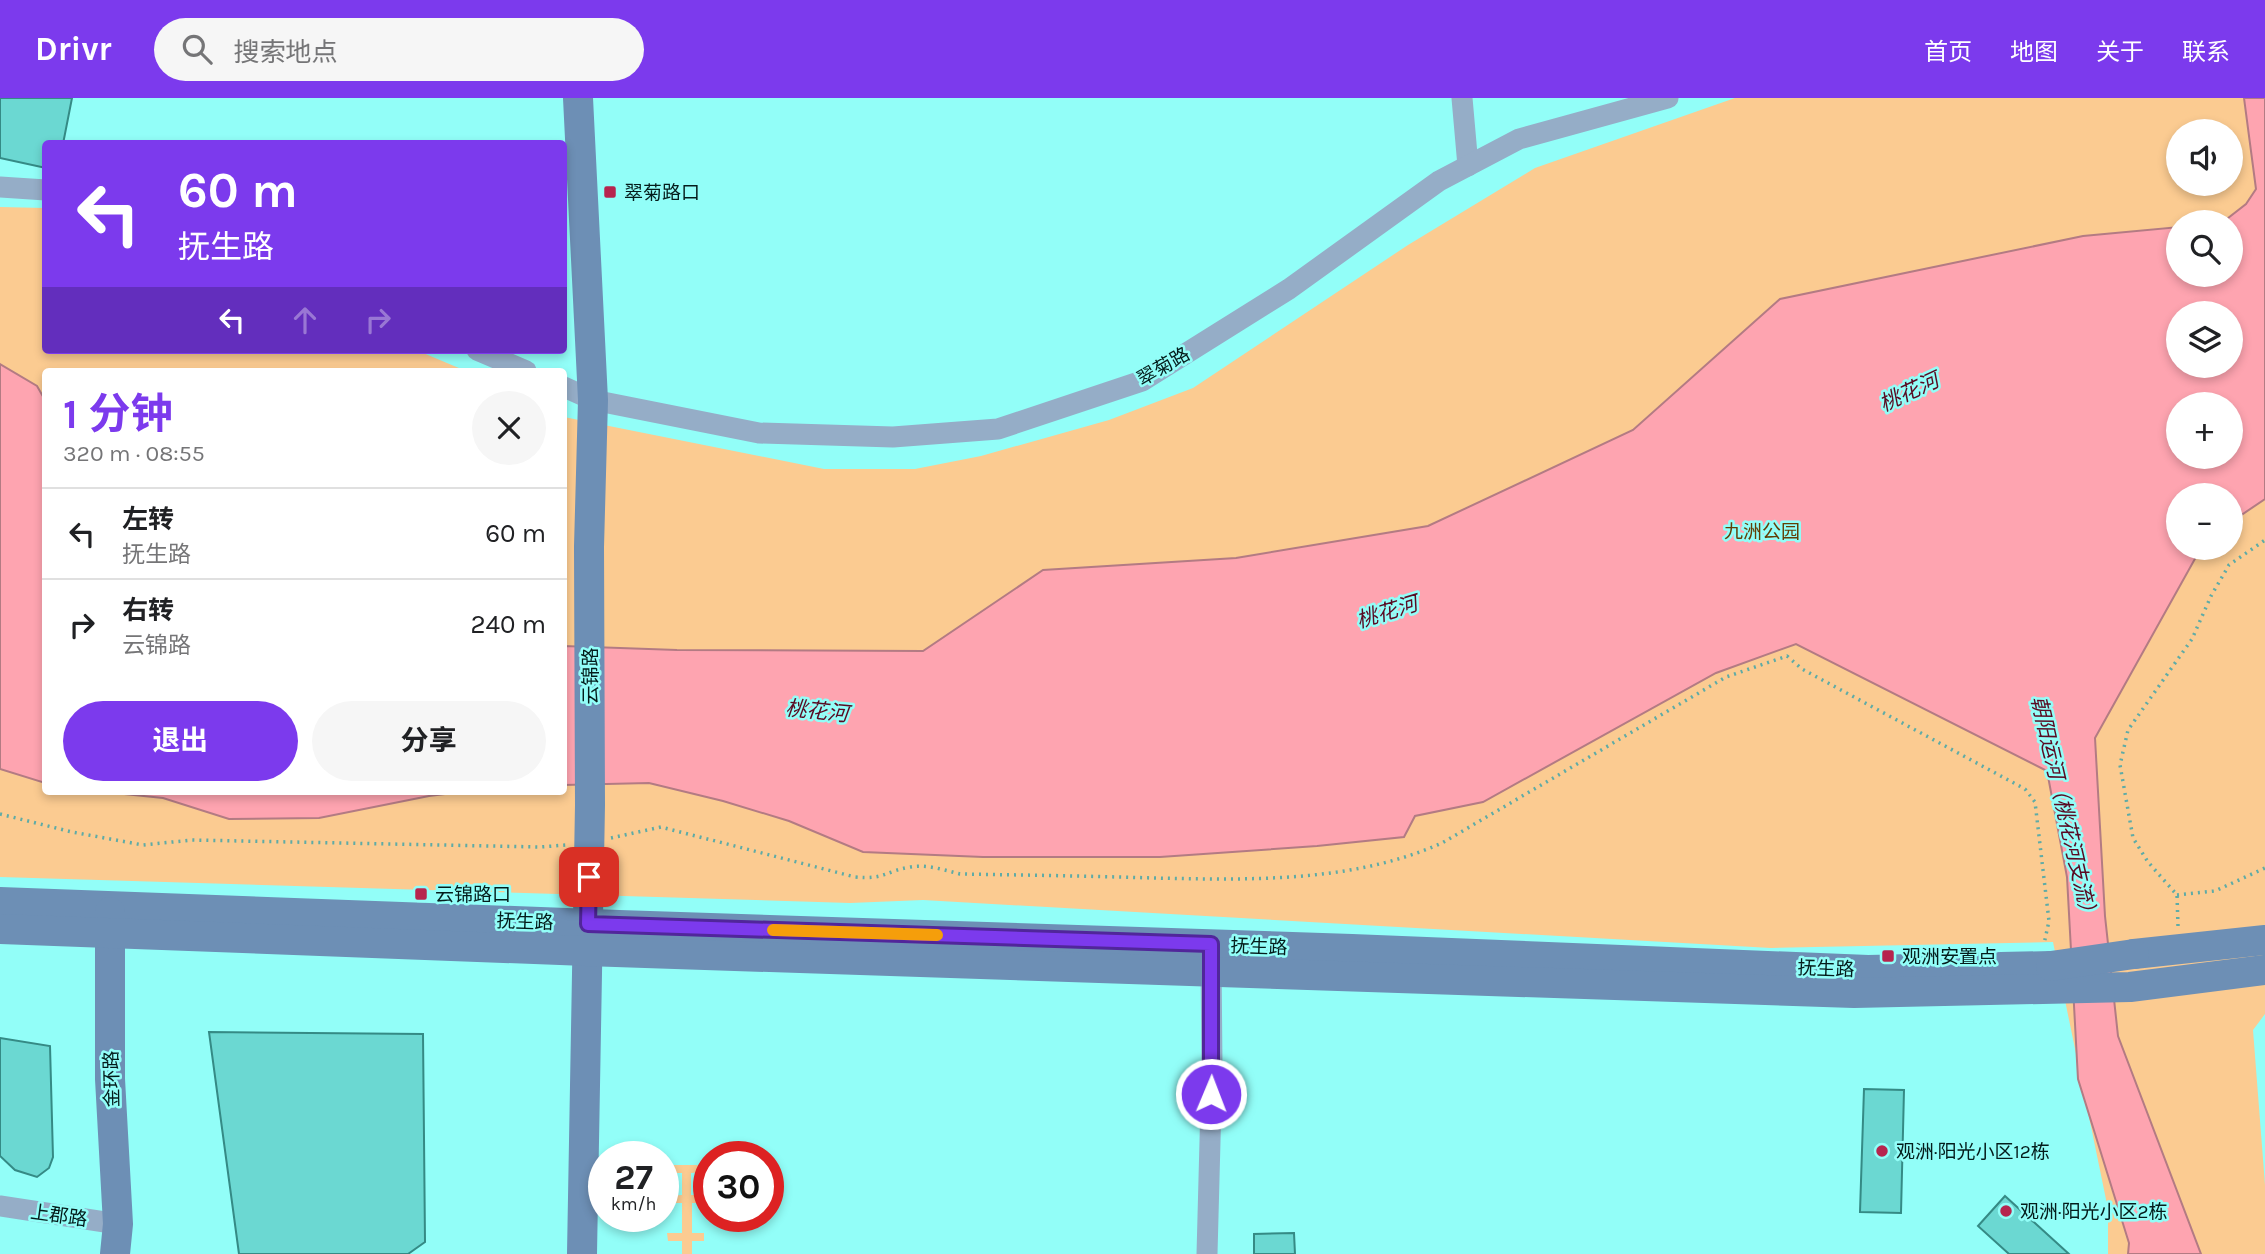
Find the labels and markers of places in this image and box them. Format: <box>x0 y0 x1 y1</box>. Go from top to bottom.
place label: 翠菊路口 <box>624 182 700 204</box>
marker: 翠菊路口 <box>602 184 618 200</box>
pin <box>559 847 619 907</box>
place label: 云锦路口 <box>435 884 511 906</box>
marker: 云锦路口 <box>413 886 429 902</box>
place label: 观洲安置点 <box>1902 946 1997 968</box>
marker: 观洲安置点 <box>1880 948 1896 964</box>
place label: 观洲·阳光小区12栋 <box>1896 1141 2050 1163</box>
marker: 观洲·阳光小区12栋 <box>1874 1143 1890 1159</box>
place label: 观洲·阳光小区2栋 <box>2020 1201 2167 1223</box>
marker: 观洲·阳光小区2栋 <box>1998 1203 2014 1219</box>

